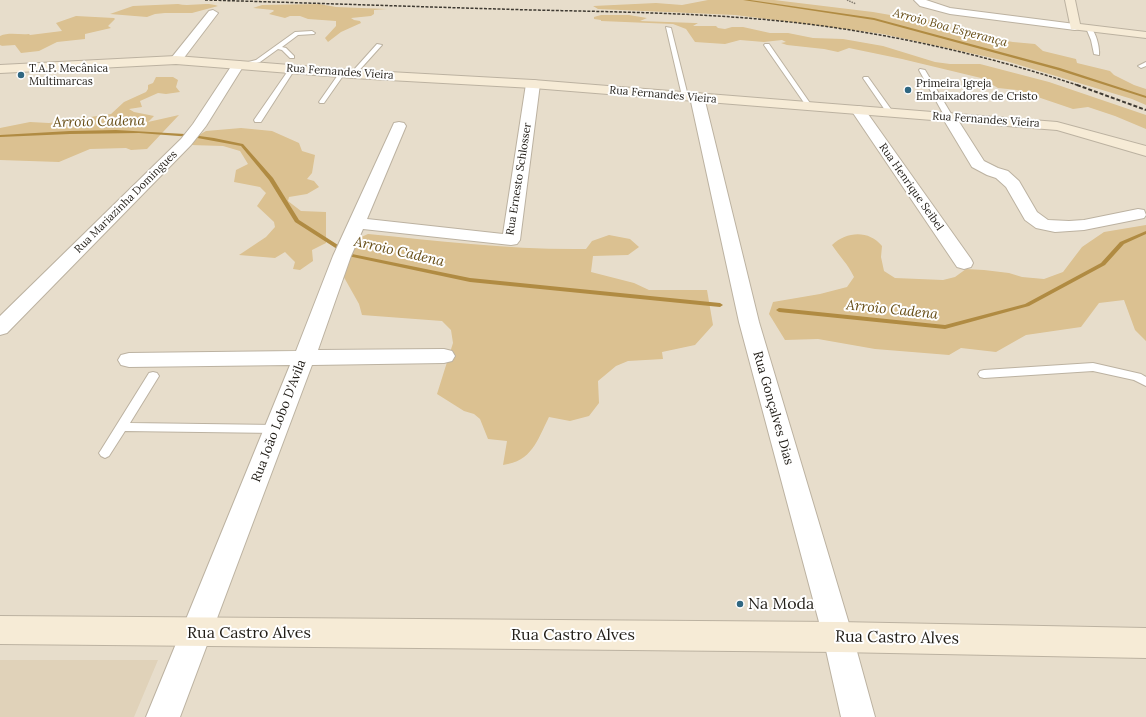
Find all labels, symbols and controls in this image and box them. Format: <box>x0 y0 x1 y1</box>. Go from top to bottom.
water label: Arroio Boa Esperança <box>891 6 1009 50</box>
place label: T.A.P. Mecânica Multimarcas <box>29 62 108 88</box>
street label: Rua Fernandes Vieira <box>286 62 394 82</box>
marker: T.A.P. Mecânica Multimarcas <box>16 70 26 80</box>
place label: Primeira Igreja Embaixadores de Cristo <box>916 77 1038 103</box>
street label: Rua Fernandes Vieira <box>609 84 717 106</box>
marker: Primeira Igreja Embaixadores de Cristo <box>903 85 913 95</box>
street label: Rua Fernandes Vieira <box>932 110 1040 130</box>
water label: Arroio Cadena <box>53 113 145 131</box>
street label: Rua Ernesto Schlosser <box>504 122 534 236</box>
street label: Rua Henrique Seibel <box>876 141 946 233</box>
street label: Rua Mariazinha Domingues <box>72 148 180 256</box>
water label: Arroio Cadena <box>352 233 446 271</box>
water label: Arroio Cadena <box>845 297 939 323</box>
street label: Rua Gonçalves Dias <box>749 349 797 467</box>
street label: Rua João Lobo D'Avila <box>248 358 310 484</box>
place label: Na Moda <box>748 594 814 614</box>
marker: Na Moda <box>735 599 745 609</box>
street label: Rua Castro Alves <box>187 623 311 643</box>
street label: Rua Castro Alves <box>511 625 635 645</box>
street label: Rua Castro Alves <box>835 627 959 649</box>

